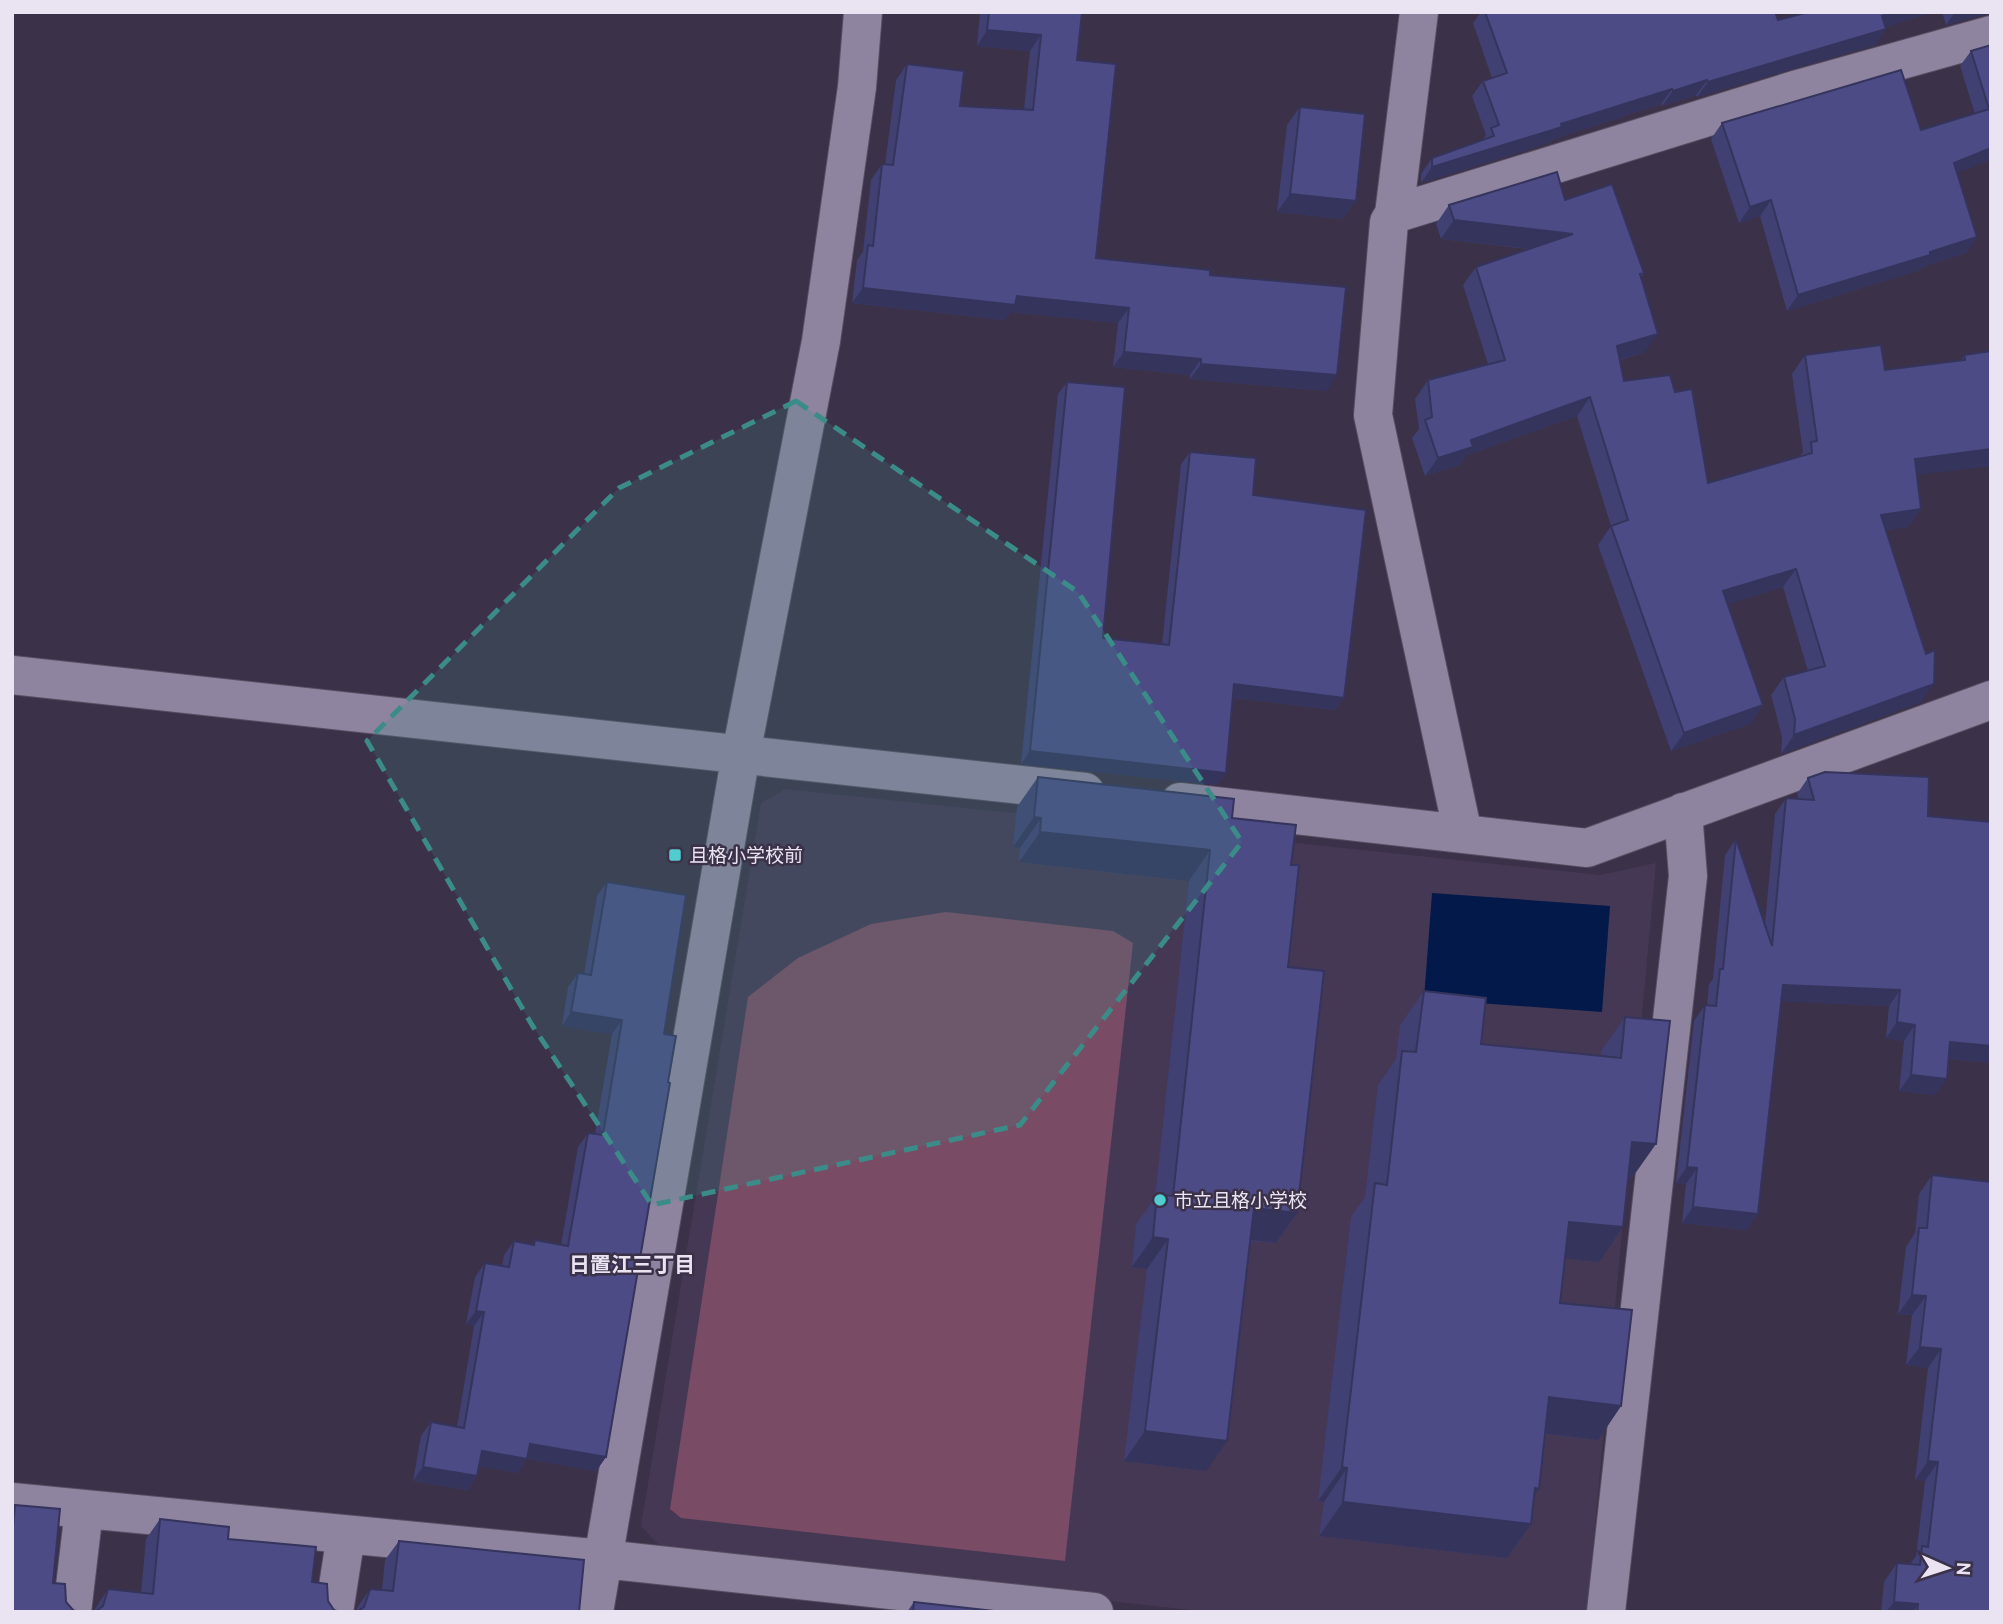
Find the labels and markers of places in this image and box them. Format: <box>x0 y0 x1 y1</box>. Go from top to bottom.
place label: 且格小学校前 <box>689 844 803 867</box>
marker: 且格小学校前 <box>667 847 683 863</box>
place label: 市立且格小学校 <box>1174 1189 1307 1212</box>
marker: 市立且格小学校 <box>1152 1192 1168 1208</box>

